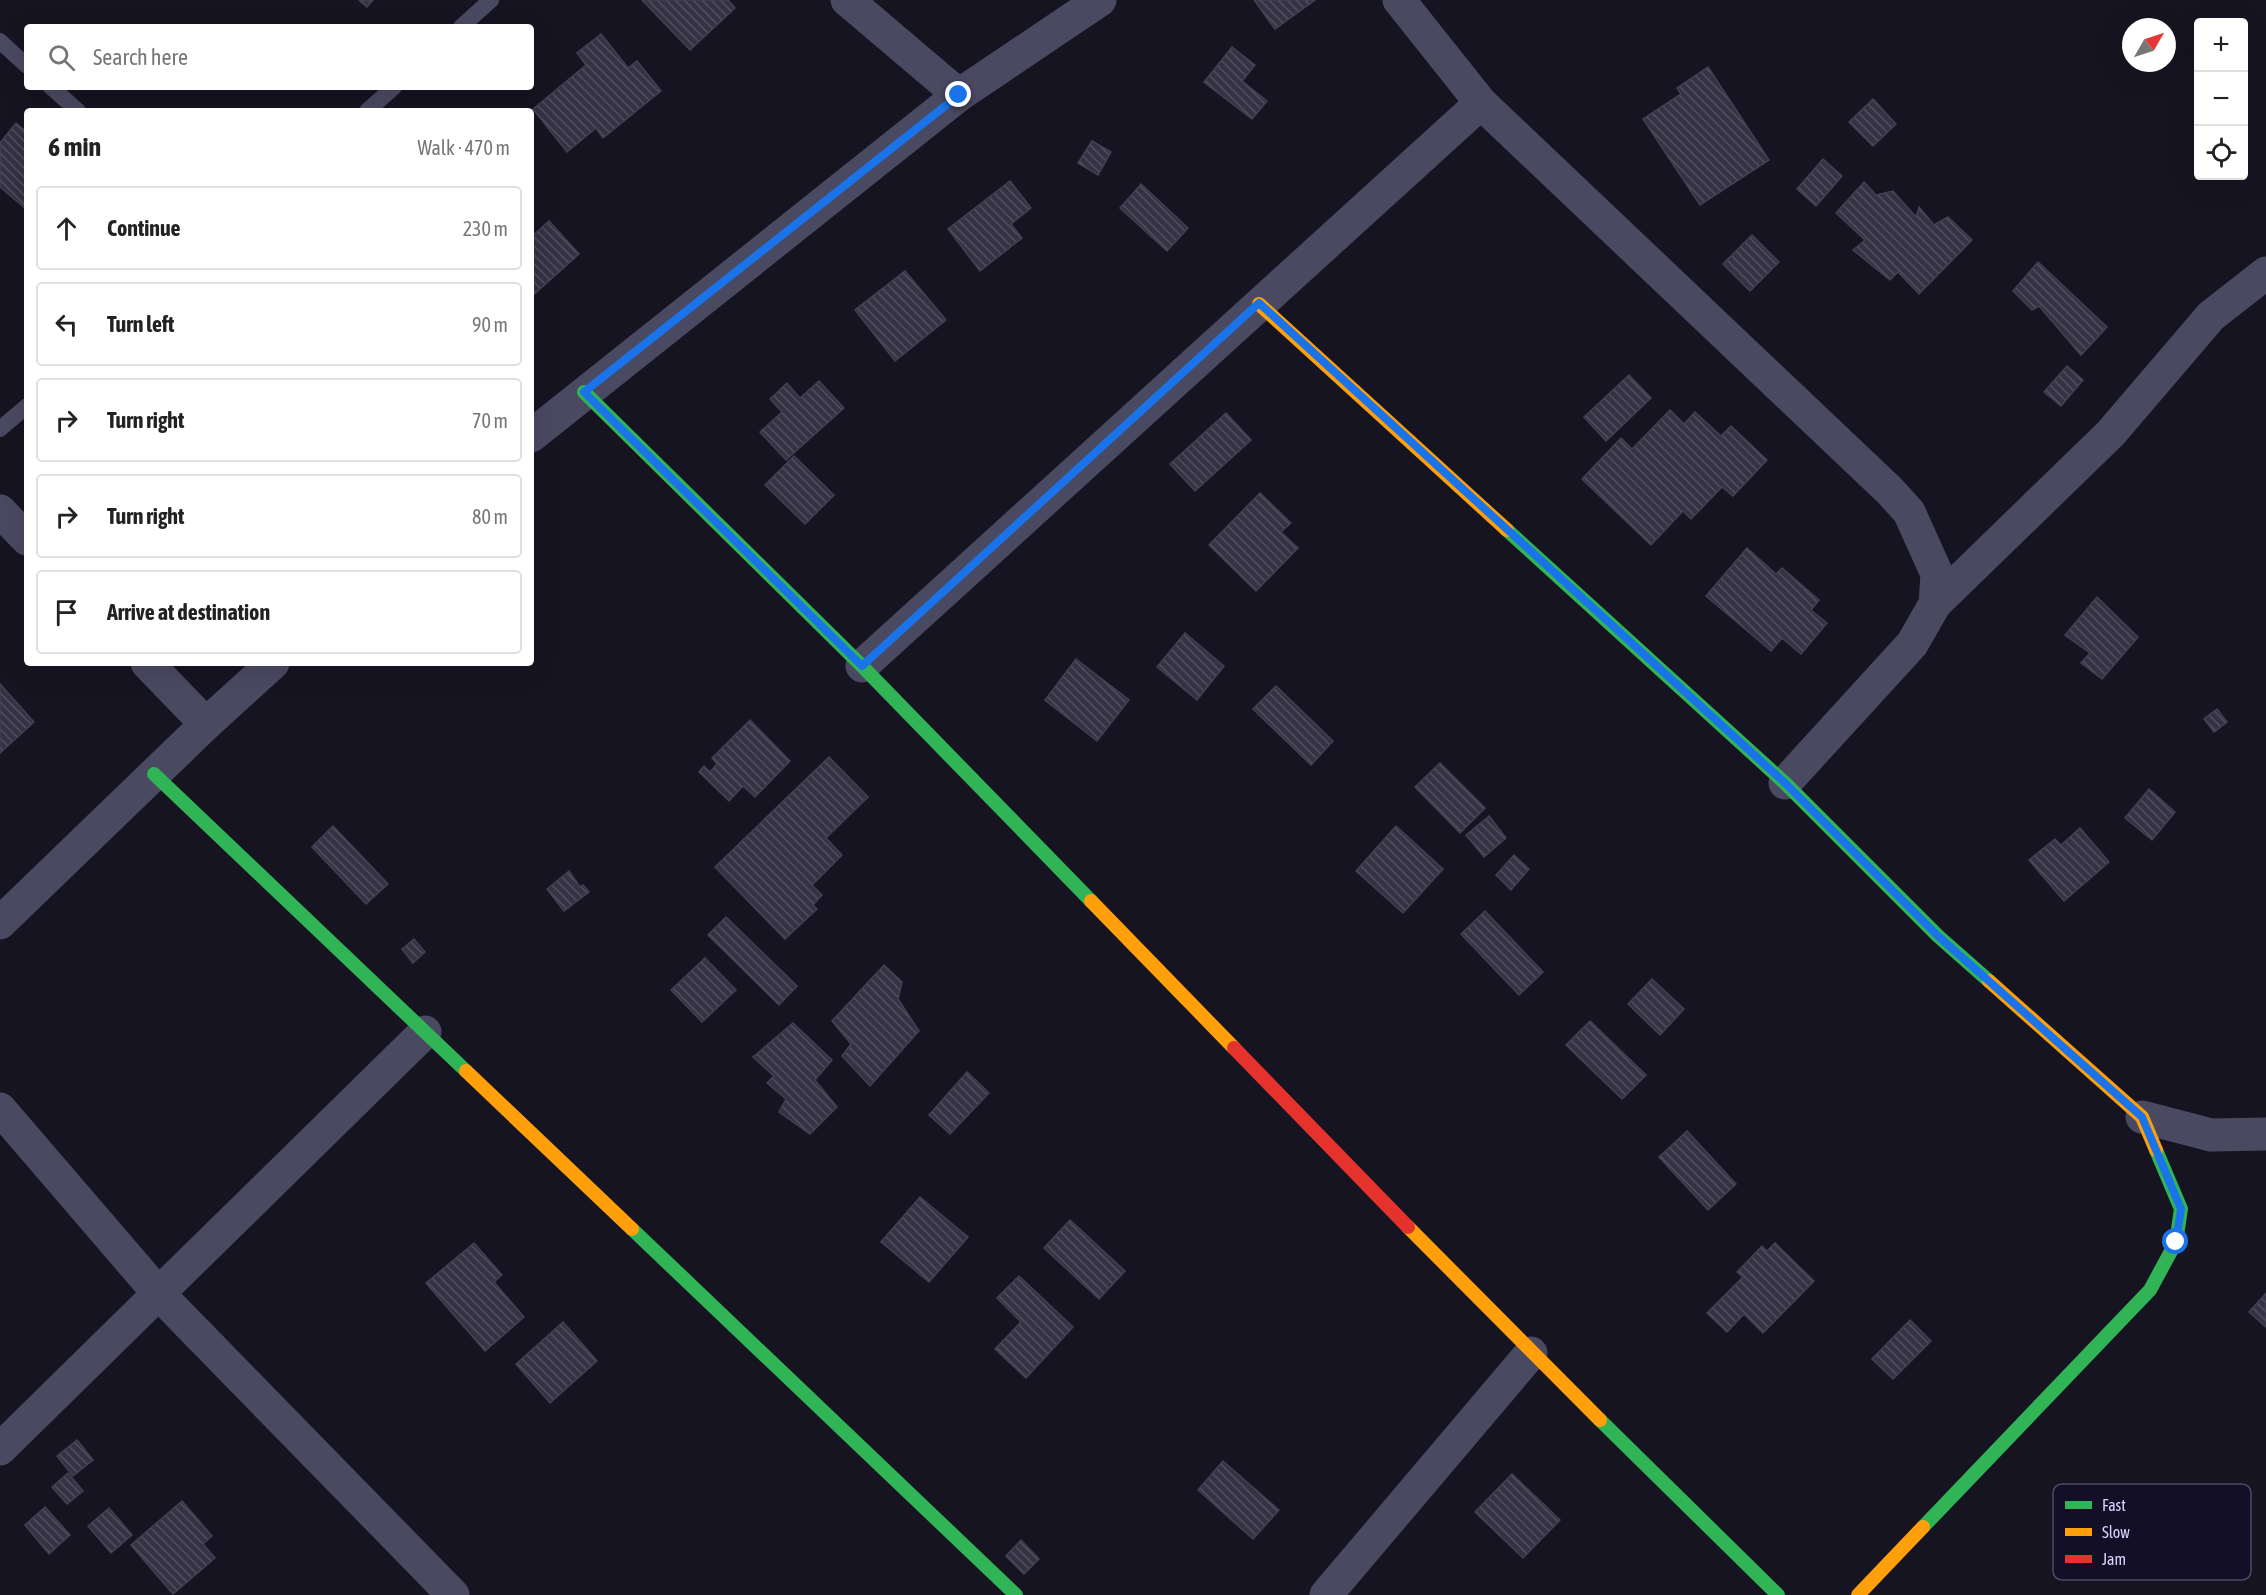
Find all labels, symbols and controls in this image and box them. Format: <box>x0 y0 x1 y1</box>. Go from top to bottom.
north arrow <box>2122 18 2176 72</box>
map controls <box>2194 18 2248 180</box>
button: + <box>2194 18 2248 72</box>
search box <box>24 24 534 90</box>
icon: search <box>45 41 78 74</box>
text: Search here <box>93 44 188 70</box>
button: − <box>2194 72 2248 126</box>
route end <box>945 81 971 107</box>
button: locate <box>2194 126 2248 180</box>
text: 6 min <box>48 132 101 162</box>
text: Walk · 470 m <box>418 136 510 159</box>
icon: ahead <box>50 212 83 245</box>
text: Continue <box>107 215 181 241</box>
text: 230 m <box>463 217 508 240</box>
icon: left <box>50 308 83 341</box>
text: Turn left <box>107 311 174 337</box>
text: 90 m <box>472 313 508 336</box>
icon: right <box>50 404 83 437</box>
text: Turn right <box>107 407 184 433</box>
text: 70 m <box>472 409 508 432</box>
icon: right <box>50 500 83 533</box>
text: Turn right <box>107 503 184 529</box>
text: 80 m <box>472 505 508 528</box>
icon: arrive <box>50 596 83 629</box>
text: Arrive at destination <box>107 599 270 625</box>
route start <box>2162 1228 2188 1254</box>
legend <box>2053 1484 2251 1580</box>
text: Fast <box>2102 1496 2126 1514</box>
text: Slow <box>2102 1523 2130 1541</box>
text: Jam <box>2102 1550 2126 1568</box>

